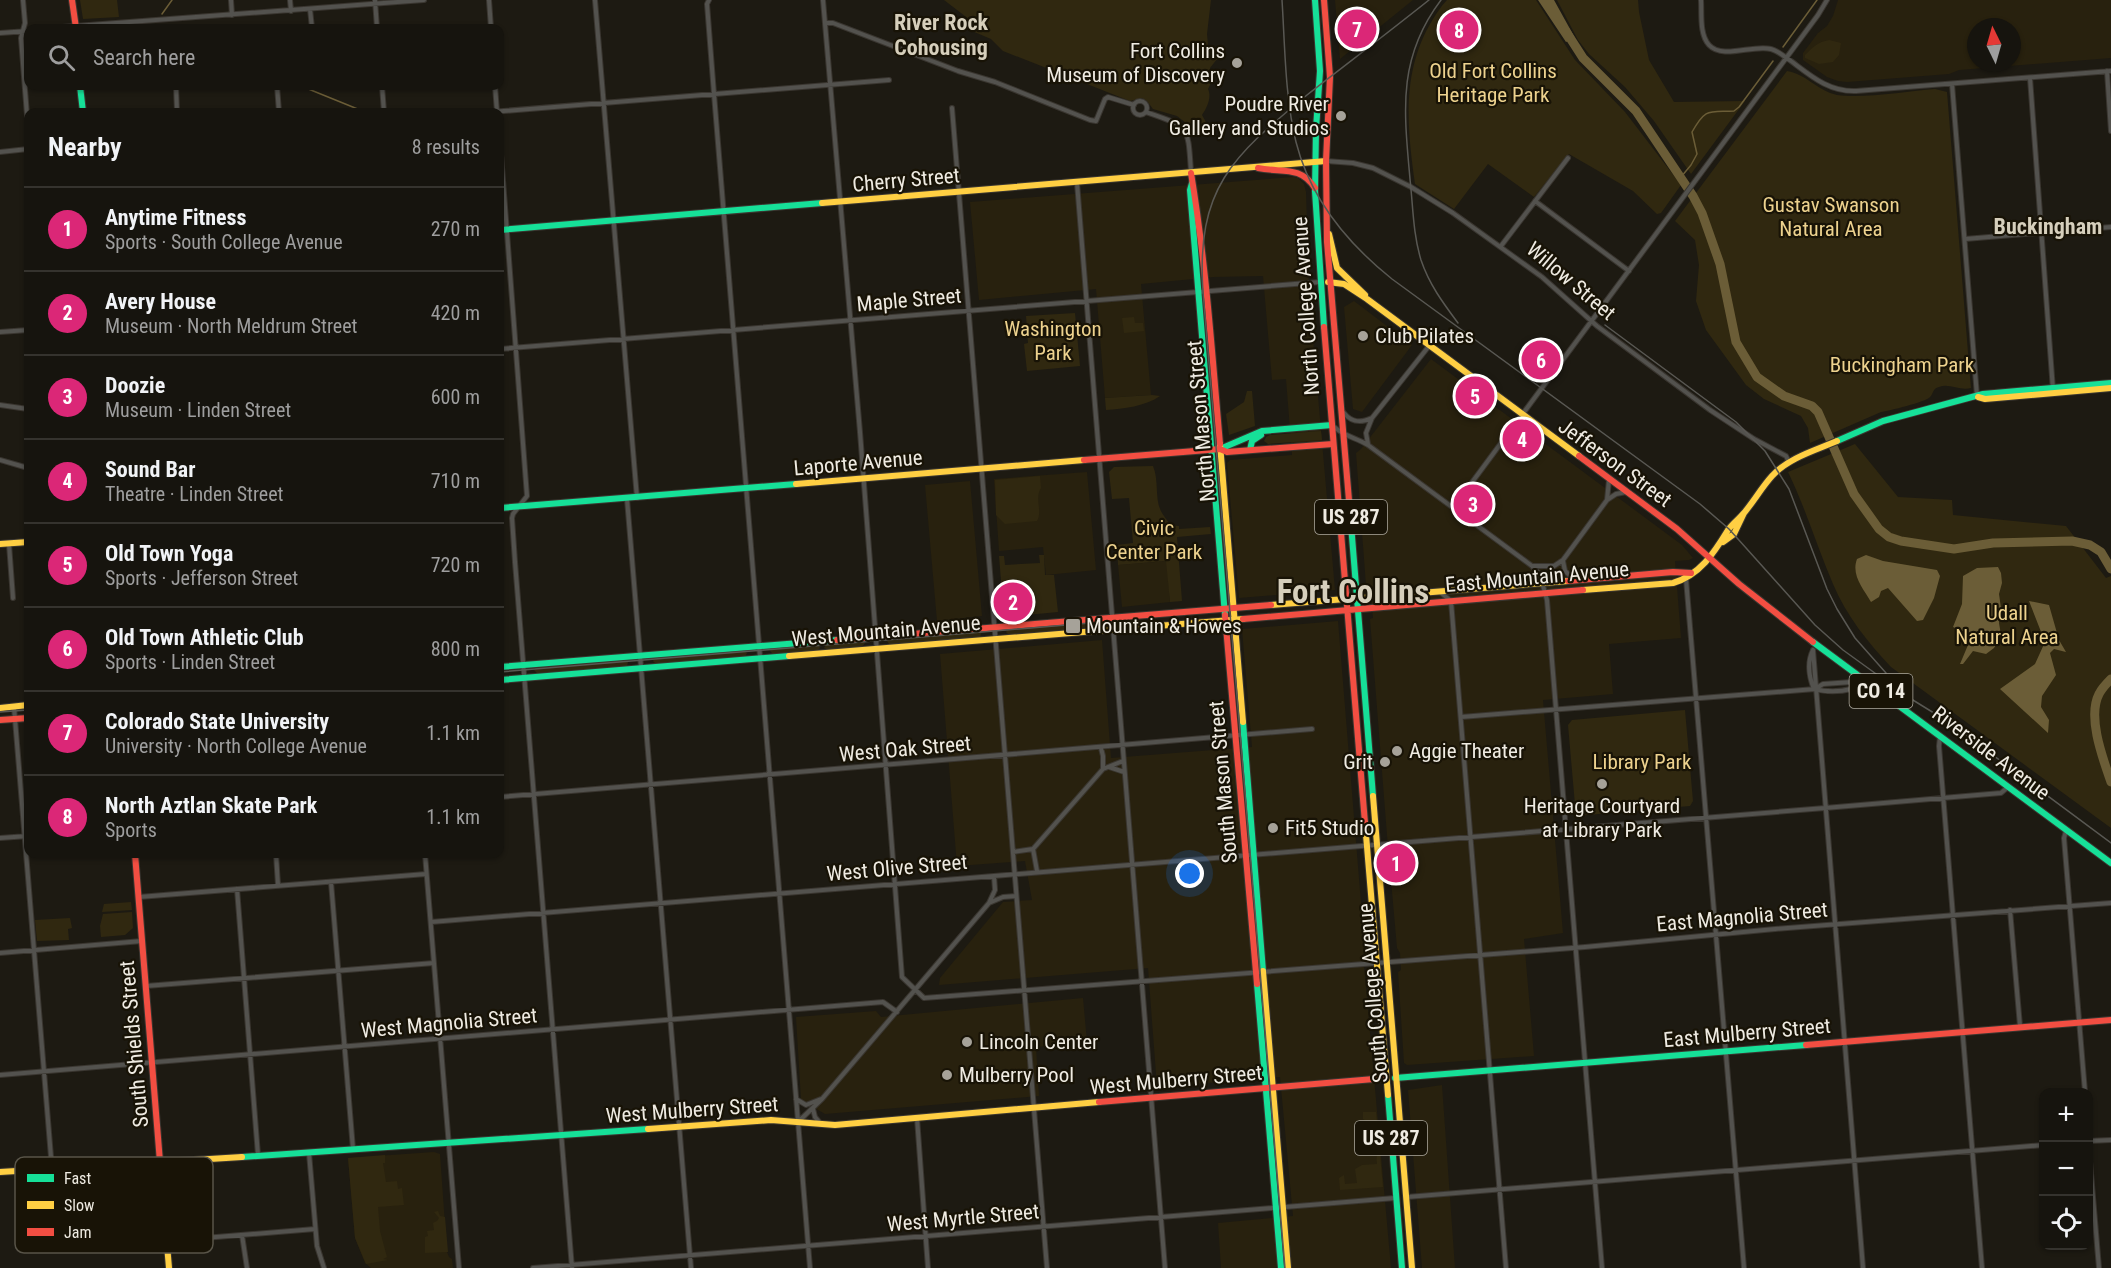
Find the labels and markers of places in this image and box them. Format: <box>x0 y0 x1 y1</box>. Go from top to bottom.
pin: 7 <box>1338 6 1376 51</box>
pin: 8 <box>1440 8 1478 52</box>
place label: Fort Collins Museum of Discovery <box>1046 39 1225 87</box>
marker: Fort Collins Museum of Discovery <box>1230 56 1244 70</box>
place label: Poudre River Gallery and Studios <box>1169 92 1329 140</box>
marker: Poudre River Gallery and Studios <box>1334 109 1348 123</box>
place label: Club Pilates <box>1375 324 1474 348</box>
marker: Club Pilates <box>1356 329 1370 343</box>
pin: 6 <box>1522 338 1560 382</box>
pin: 5 <box>1456 374 1494 418</box>
pin: 4 <box>1502 416 1541 462</box>
pin: 3 <box>1454 482 1492 526</box>
pin: 2 <box>994 580 1032 624</box>
place label: Mountain & Howes <box>1086 614 1242 638</box>
marker: Mountain & Howes <box>1064 617 1082 635</box>
place label: Aggie Theater <box>1409 739 1524 763</box>
marker: Aggie Theater <box>1390 744 1404 758</box>
place label: Grit <box>1343 750 1373 774</box>
marker: Grit <box>1378 755 1392 769</box>
marker: Heritage Courtyard at Library Park <box>1595 777 1609 791</box>
place label: Heritage Courtyard at Library Park <box>1524 794 1680 842</box>
place label: Fit5 Studio <box>1285 816 1374 840</box>
marker: Fit5 Studio <box>1266 821 1280 835</box>
pin: 1 <box>1376 840 1416 886</box>
place label: Lincoln Center <box>979 1030 1098 1054</box>
marker: Lincoln Center <box>960 1035 974 1049</box>
place label: Mulberry Pool <box>959 1063 1074 1087</box>
marker: Mulberry Pool <box>940 1068 954 1082</box>

